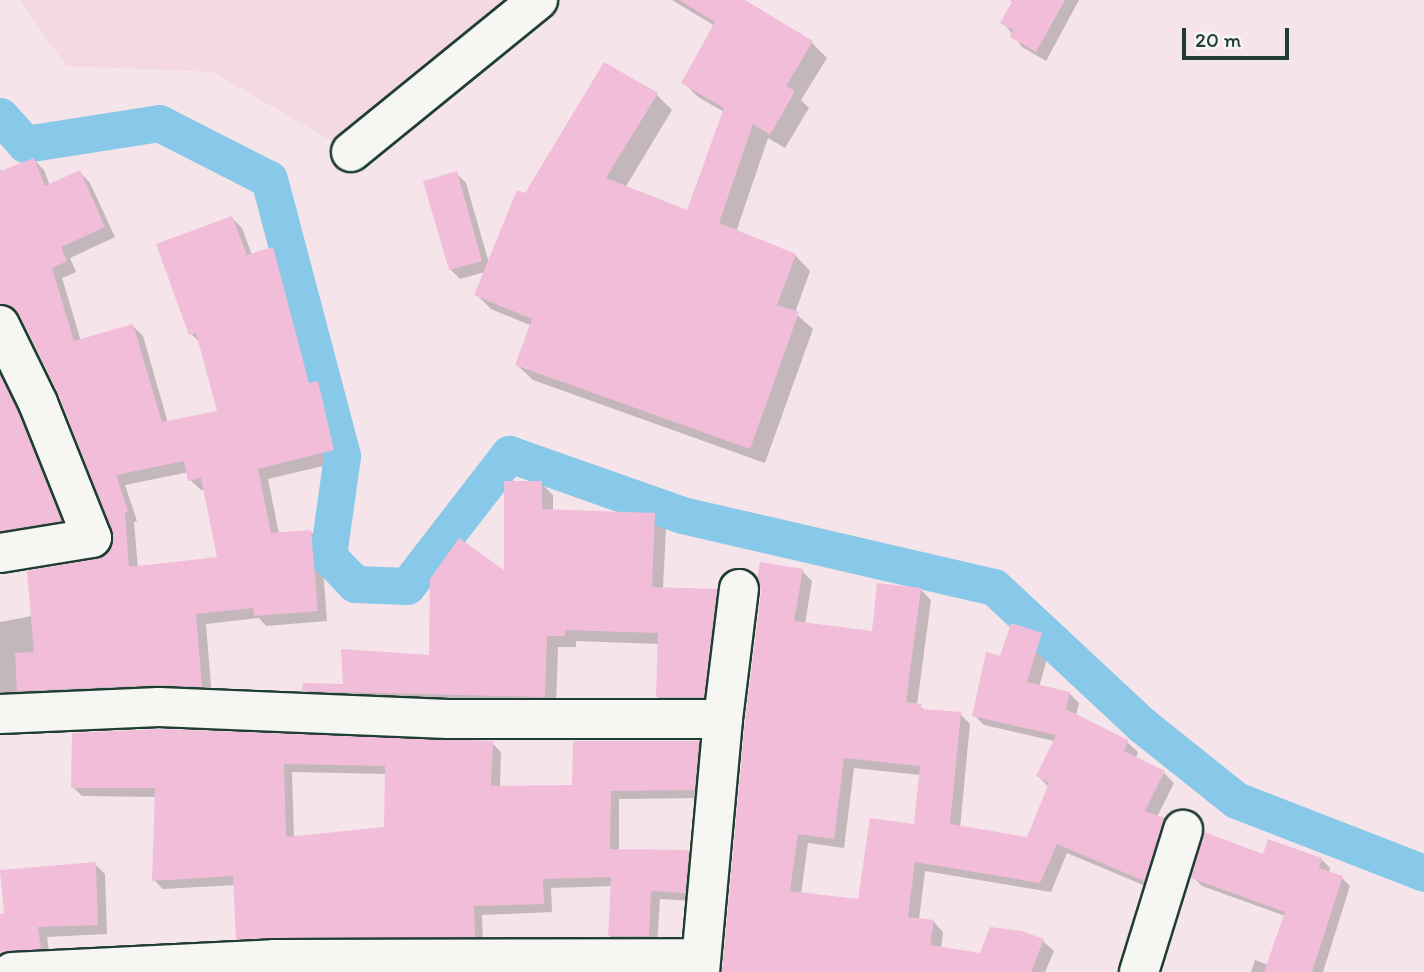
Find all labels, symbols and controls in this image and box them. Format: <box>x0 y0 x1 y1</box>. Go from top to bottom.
scale bar <box>1186 14 1293 58</box>
text: 20 m <box>1195 27 1241 52</box>

